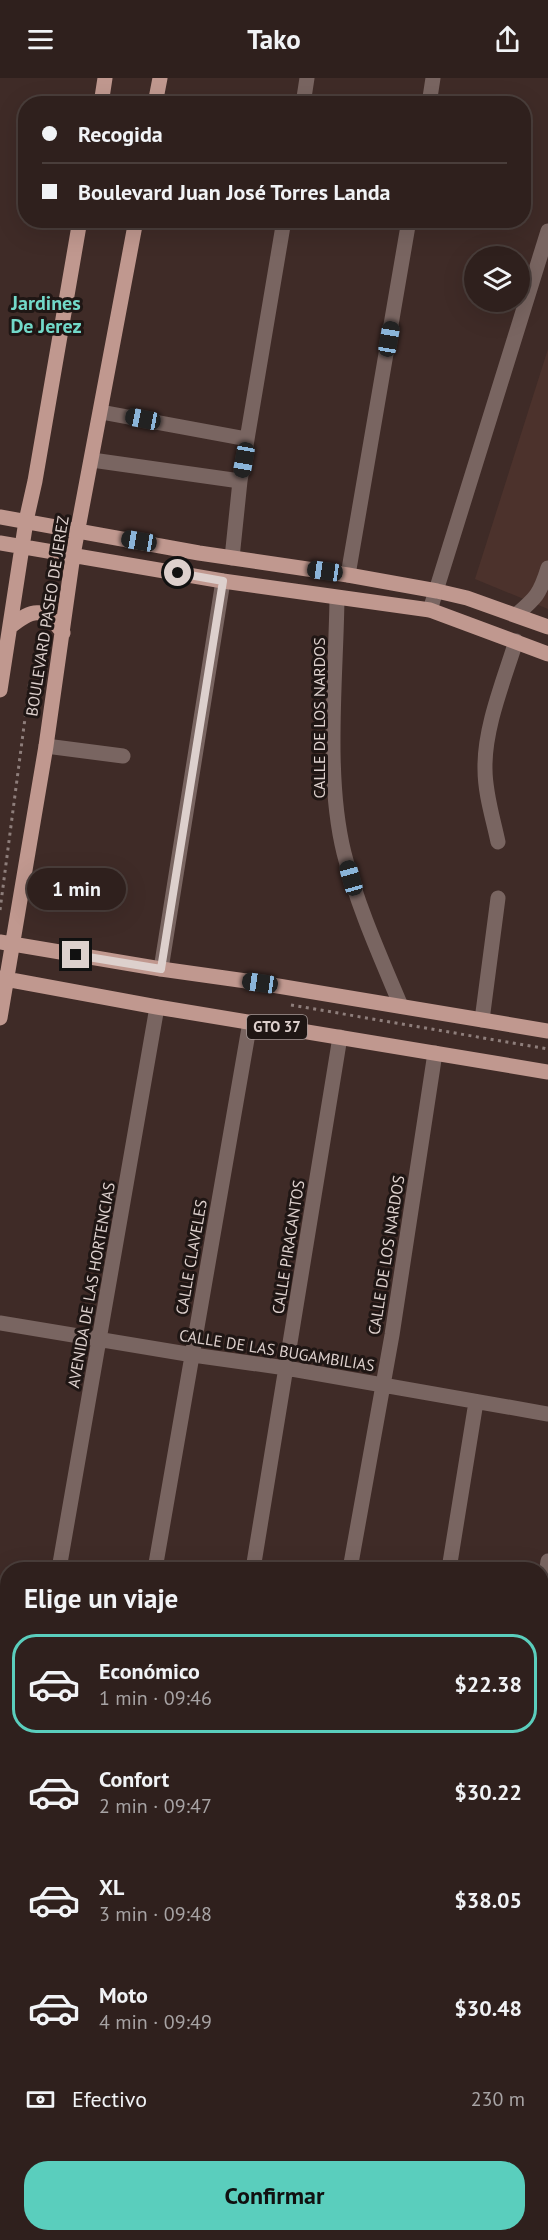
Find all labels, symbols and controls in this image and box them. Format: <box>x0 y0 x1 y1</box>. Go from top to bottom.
text: Tako <box>247 22 301 56</box>
icon: menu <box>24 23 57 56</box>
icon: share <box>491 23 524 56</box>
text: Recogida <box>78 120 163 148</box>
text: Boulevard Juan José Torres Landa <box>78 178 391 206</box>
map controls <box>464 246 530 312</box>
button: layers <box>464 246 530 312</box>
district label: Jardines De Jerez <box>10 290 82 339</box>
car <box>377 320 401 358</box>
car <box>124 407 162 431</box>
car <box>232 441 256 479</box>
street label: BOULEVARD PASEO DE JEREZ <box>21 514 73 718</box>
car <box>120 529 158 553</box>
route start <box>164 559 191 586</box>
car <box>306 560 344 582</box>
street label: CALLE DE LOS NARDOS <box>309 637 329 799</box>
car <box>337 858 365 898</box>
callout: 1 min <box>26 868 125 910</box>
text: 1 min <box>52 876 101 902</box>
route end <box>62 941 89 968</box>
car <box>241 972 279 994</box>
road number: GTO 37 <box>247 1015 307 1039</box>
street label: CALLE DE LOS NARDOS <box>364 1174 408 1336</box>
street label: CALLE PIRACANTOS <box>268 1179 308 1315</box>
street label: AVENIDA DE LAS HORTENCIAS <box>63 1180 119 1390</box>
street label: CALLE CLAVELES <box>171 1198 211 1316</box>
street label: CALLE DE LAS BUGAMBILIAS <box>178 1325 376 1375</box>
text: Elige un viaje <box>24 1581 178 1615</box>
icon: car <box>27 1657 81 1711</box>
text: Económico <box>99 1657 200 1685</box>
text: $22.38 <box>454 1670 522 1698</box>
text: 1 min · 09:46 <box>99 1685 212 1711</box>
icon: car <box>27 1765 81 1819</box>
text: Confort <box>99 1765 169 1793</box>
text: $30.22 <box>454 1778 522 1806</box>
text: 2 min · 09:47 <box>99 1793 212 1819</box>
icon: car <box>27 1873 81 1927</box>
text: XL <box>99 1873 124 1901</box>
text: $38.05 <box>454 1886 522 1914</box>
text: 3 min · 09:48 <box>99 1901 212 1927</box>
icon: car <box>27 1981 81 2035</box>
text: Moto <box>99 1981 148 2009</box>
text: $30.48 <box>454 1994 522 2022</box>
text: 4 min · 09:49 <box>99 2009 212 2035</box>
icon: cash <box>24 2083 57 2116</box>
text: Efectivo <box>72 2085 147 2113</box>
text: 230 m <box>471 2086 525 2112</box>
button: Confirmar <box>24 2161 525 2230</box>

